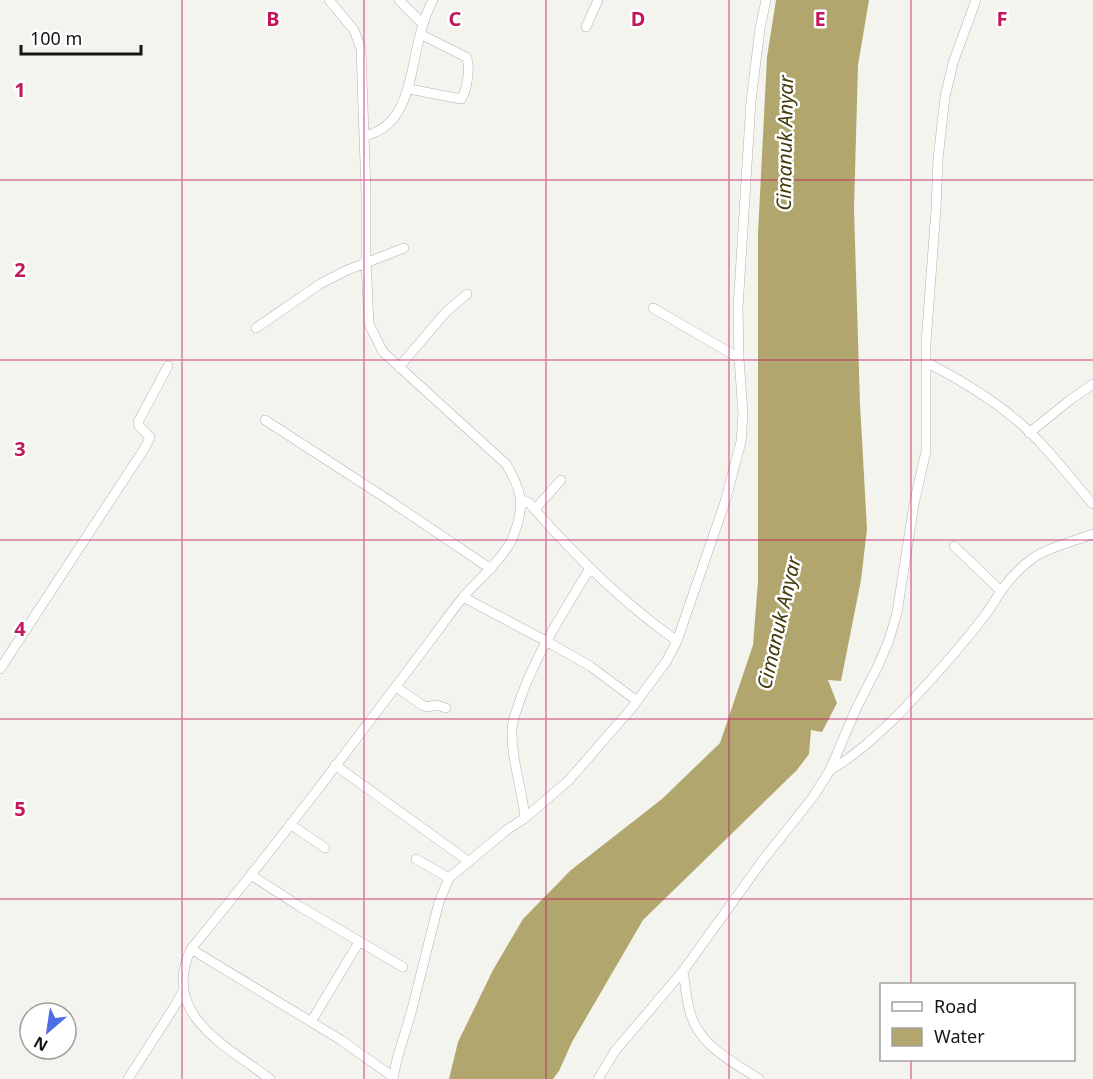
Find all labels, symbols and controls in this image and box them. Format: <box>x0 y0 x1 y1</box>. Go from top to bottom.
text: B <box>266 5 280 32</box>
text: C <box>449 5 462 32</box>
text: D <box>631 5 645 32</box>
text: E <box>814 5 826 32</box>
text: F <box>997 5 1007 32</box>
scale bar <box>21 18 141 56</box>
text: 100 m <box>30 26 82 50</box>
water label: Cimanuk Anyar <box>770 74 799 211</box>
text: 1 <box>14 76 26 103</box>
text: 2 <box>14 256 26 283</box>
text: 3 <box>14 435 26 462</box>
water label: Cimanuk Anyar <box>750 553 807 692</box>
text: 4 <box>14 615 26 642</box>
text: 5 <box>14 795 26 822</box>
legend <box>880 983 1075 1061</box>
text: Road <box>934 994 977 1018</box>
north arrow <box>18 1001 78 1061</box>
text: Water <box>934 1024 985 1048</box>
text: N <box>30 1031 52 1057</box>

